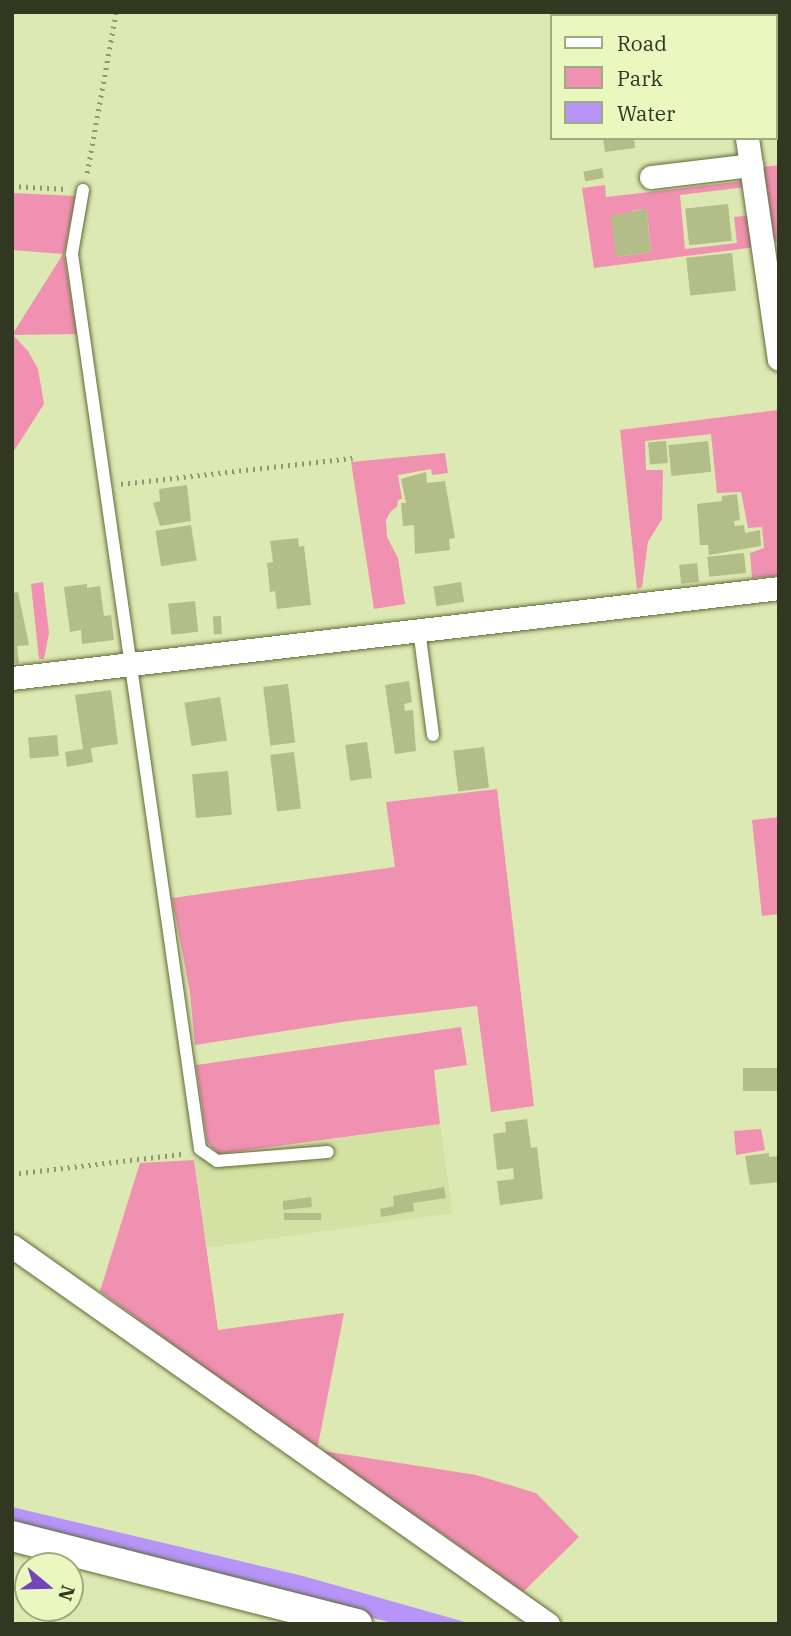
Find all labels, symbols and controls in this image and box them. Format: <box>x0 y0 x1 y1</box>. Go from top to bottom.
legend <box>550 14 777 140</box>
text: Road <box>617 29 667 57</box>
text: Park <box>617 64 663 92</box>
text: Water <box>617 99 675 127</box>
north arrow <box>14 1552 84 1622</box>
text: N <box>53 1582 81 1604</box>

